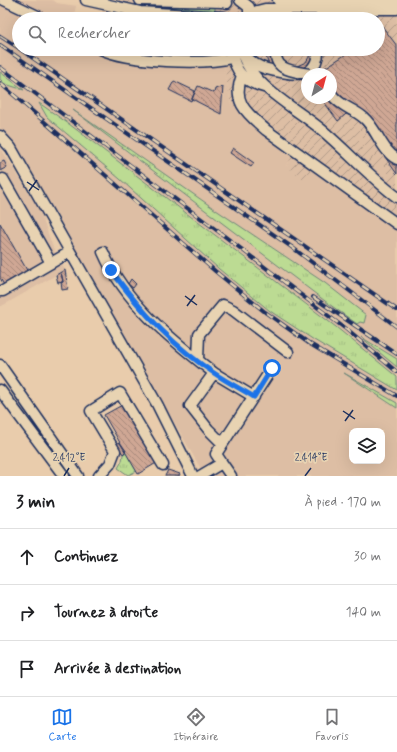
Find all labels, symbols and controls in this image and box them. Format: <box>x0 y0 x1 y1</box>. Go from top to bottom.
search box <box>12 12 385 56</box>
icon: search <box>26 23 48 45</box>
text: Rechercher <box>58 24 131 44</box>
north arrow <box>301 68 337 104</box>
route end <box>102 261 120 279</box>
route start <box>263 359 281 377</box>
map controls <box>349 428 385 464</box>
button: layers <box>349 428 385 464</box>
text: 2.412°E <box>53 451 85 465</box>
text: 2.414°E <box>295 451 327 465</box>
text: 3 min <box>16 491 55 513</box>
text: À pied · 170 m <box>304 494 381 511</box>
icon: ahead <box>16 546 38 568</box>
text: Continuez <box>54 547 118 567</box>
text: 30 m <box>354 548 381 565</box>
icon: right <box>16 602 38 624</box>
text: Tournez à droite <box>54 603 158 623</box>
text: 140 m <box>346 604 381 621</box>
icon: arrive <box>16 658 38 680</box>
text: Arrivée à destination <box>54 659 181 679</box>
tab: Carte <box>48 706 77 744</box>
tab: Itinéraire <box>173 706 218 744</box>
tab: Favoris <box>315 706 349 744</box>

